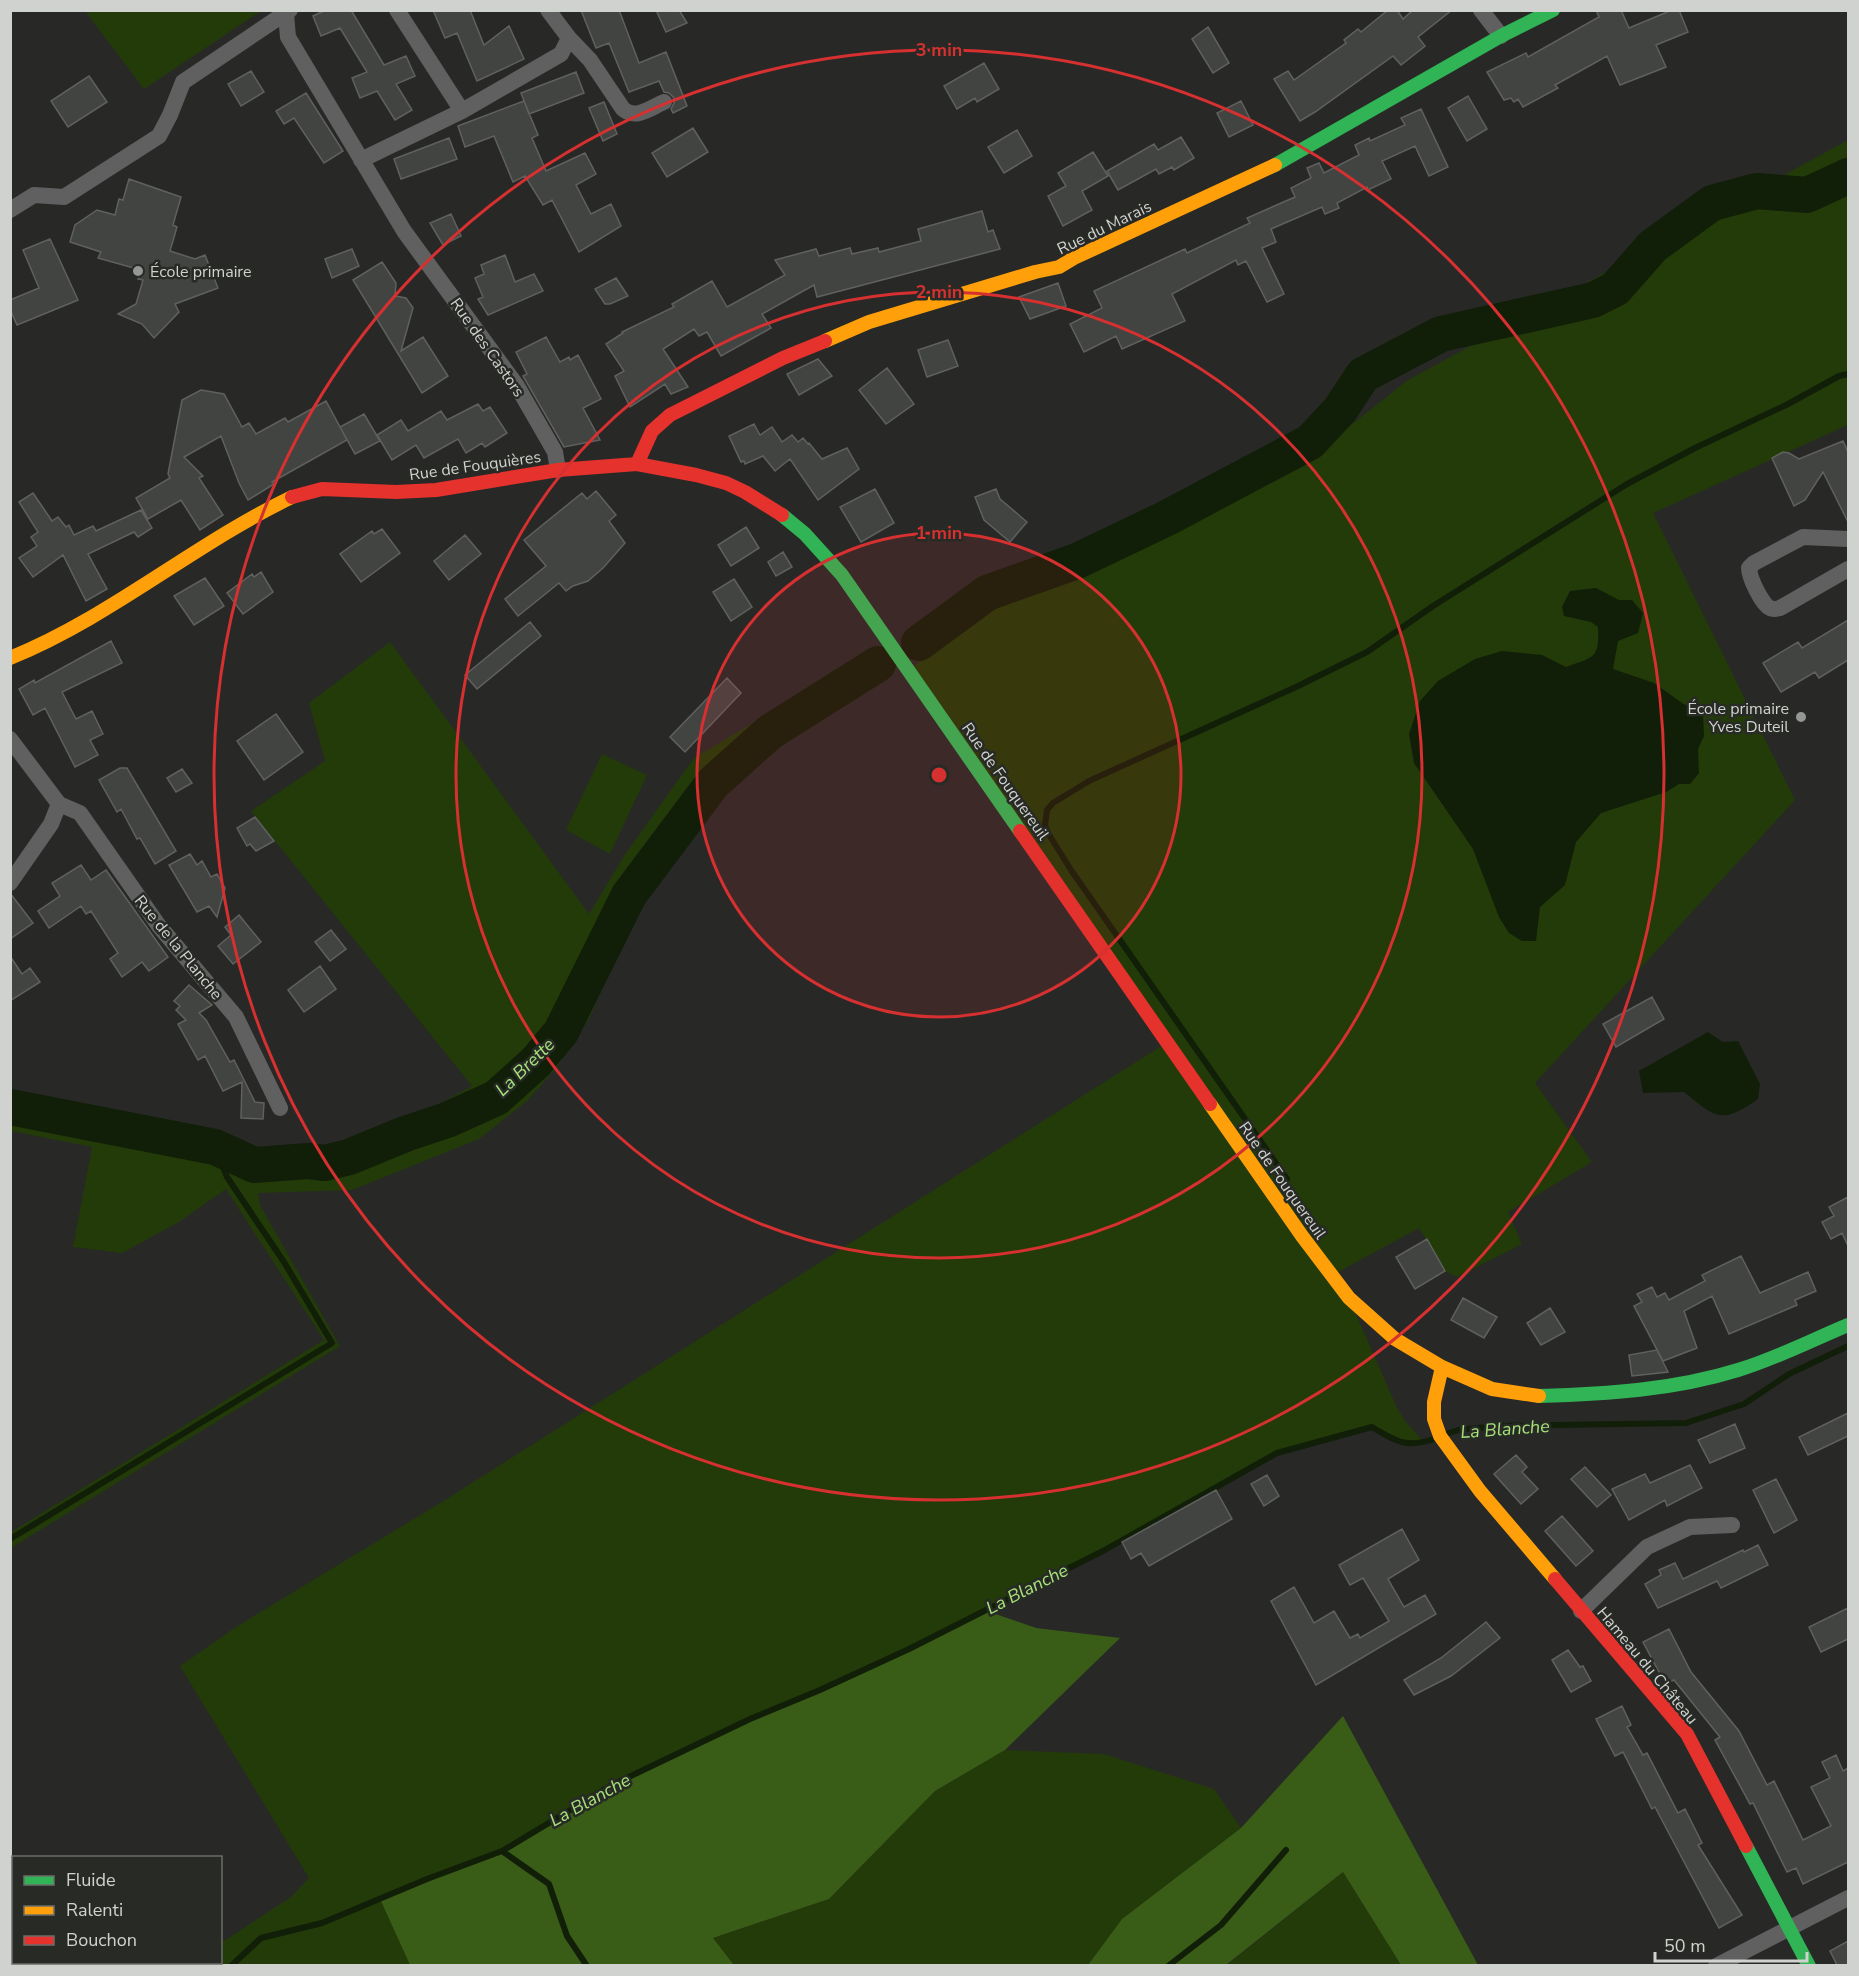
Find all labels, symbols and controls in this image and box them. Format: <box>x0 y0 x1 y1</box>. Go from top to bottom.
text: 3 min <box>916 38 962 62</box>
street label: Rue du Marais <box>1054 196 1155 260</box>
place label: École primaire <box>150 261 251 283</box>
marker: École primaire <box>131 264 145 278</box>
text: 2 min <box>916 280 962 304</box>
street label: Rue des Castors <box>445 294 530 402</box>
street label: Rue de Fouquières <box>408 446 542 486</box>
text: 1 min <box>916 521 962 545</box>
place label: École primaire Yves Duteil <box>1688 698 1789 738</box>
marker: École primaire Yves Duteil <box>1794 710 1808 724</box>
street label: Rue de Fouquereuil <box>956 718 1054 845</box>
centre of rings <box>929 765 949 785</box>
street label: Rue de la Planche <box>129 891 227 1005</box>
water label: La Brette <box>490 1032 560 1101</box>
street label: Rue de Fouquereuil <box>1233 1117 1331 1244</box>
water label: La Blanche <box>1460 1414 1551 1444</box>
water label: La Blanche <box>982 1558 1073 1620</box>
street label: Hameau du Château <box>1592 1602 1703 1729</box>
water label: La Blanche <box>545 1768 635 1832</box>
legend <box>12 1856 222 1964</box>
text: Fluide <box>66 1868 116 1892</box>
text: Ralenti <box>66 1898 123 1922</box>
scale bar <box>1655 1925 1806 1963</box>
text: Bouchon <box>66 1928 137 1952</box>
text: 50 m <box>1664 1934 1706 1958</box>

